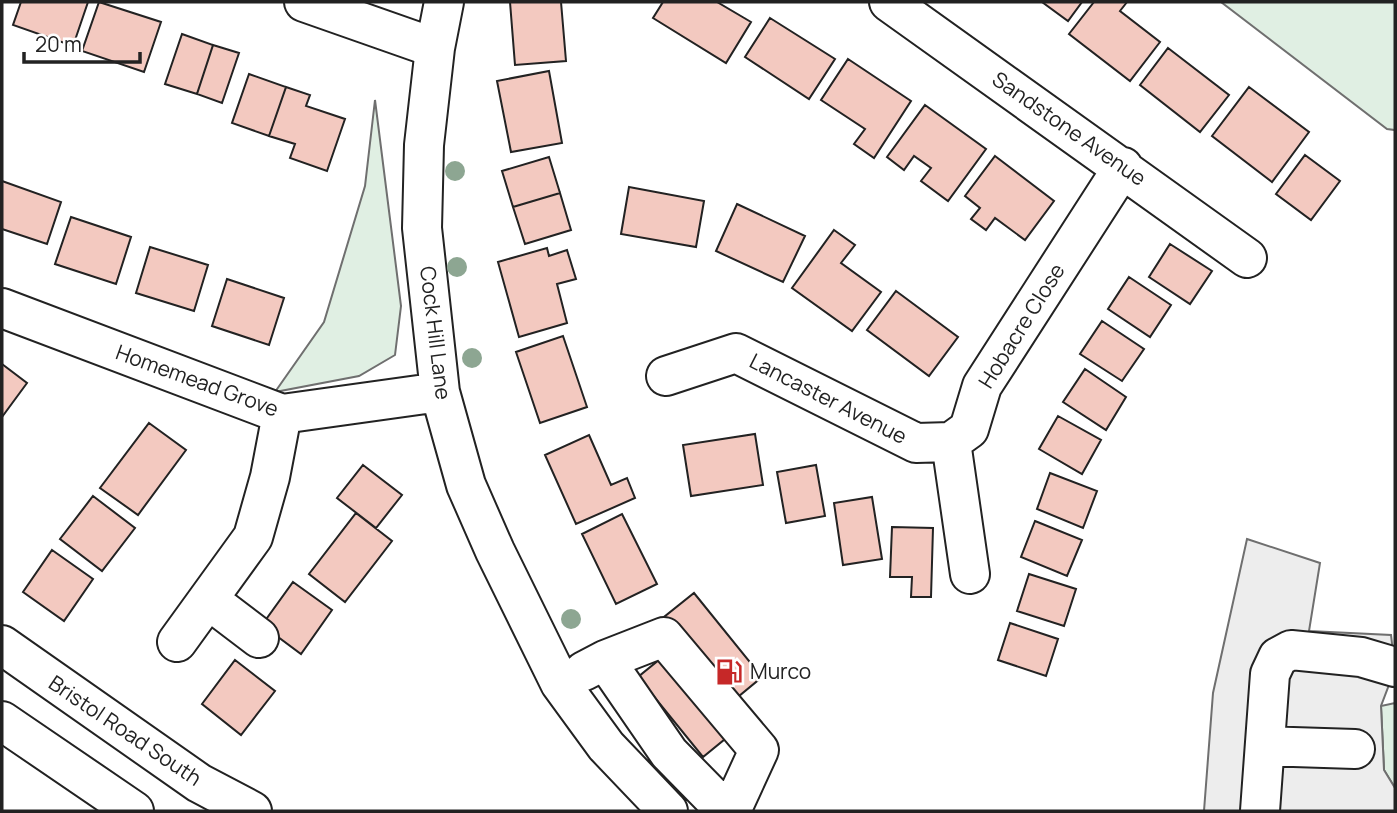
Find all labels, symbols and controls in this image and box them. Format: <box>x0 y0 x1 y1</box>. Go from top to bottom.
scale bar <box>24 21 140 65</box>
text: 20 m <box>35 30 82 58</box>
street label: Sandstone Avenue <box>987 65 1152 192</box>
street label: Hobacre Close <box>972 258 1071 393</box>
street label: Cock Hill Lane <box>414 265 458 401</box>
street label: Homemead Grove <box>112 338 283 423</box>
street label: Lancaster Avenue <box>745 346 912 450</box>
fuel station icon: Murco <box>714 657 744 687</box>
place label: Murco <box>750 657 811 685</box>
street label: Bristol Road South <box>44 669 207 792</box>

